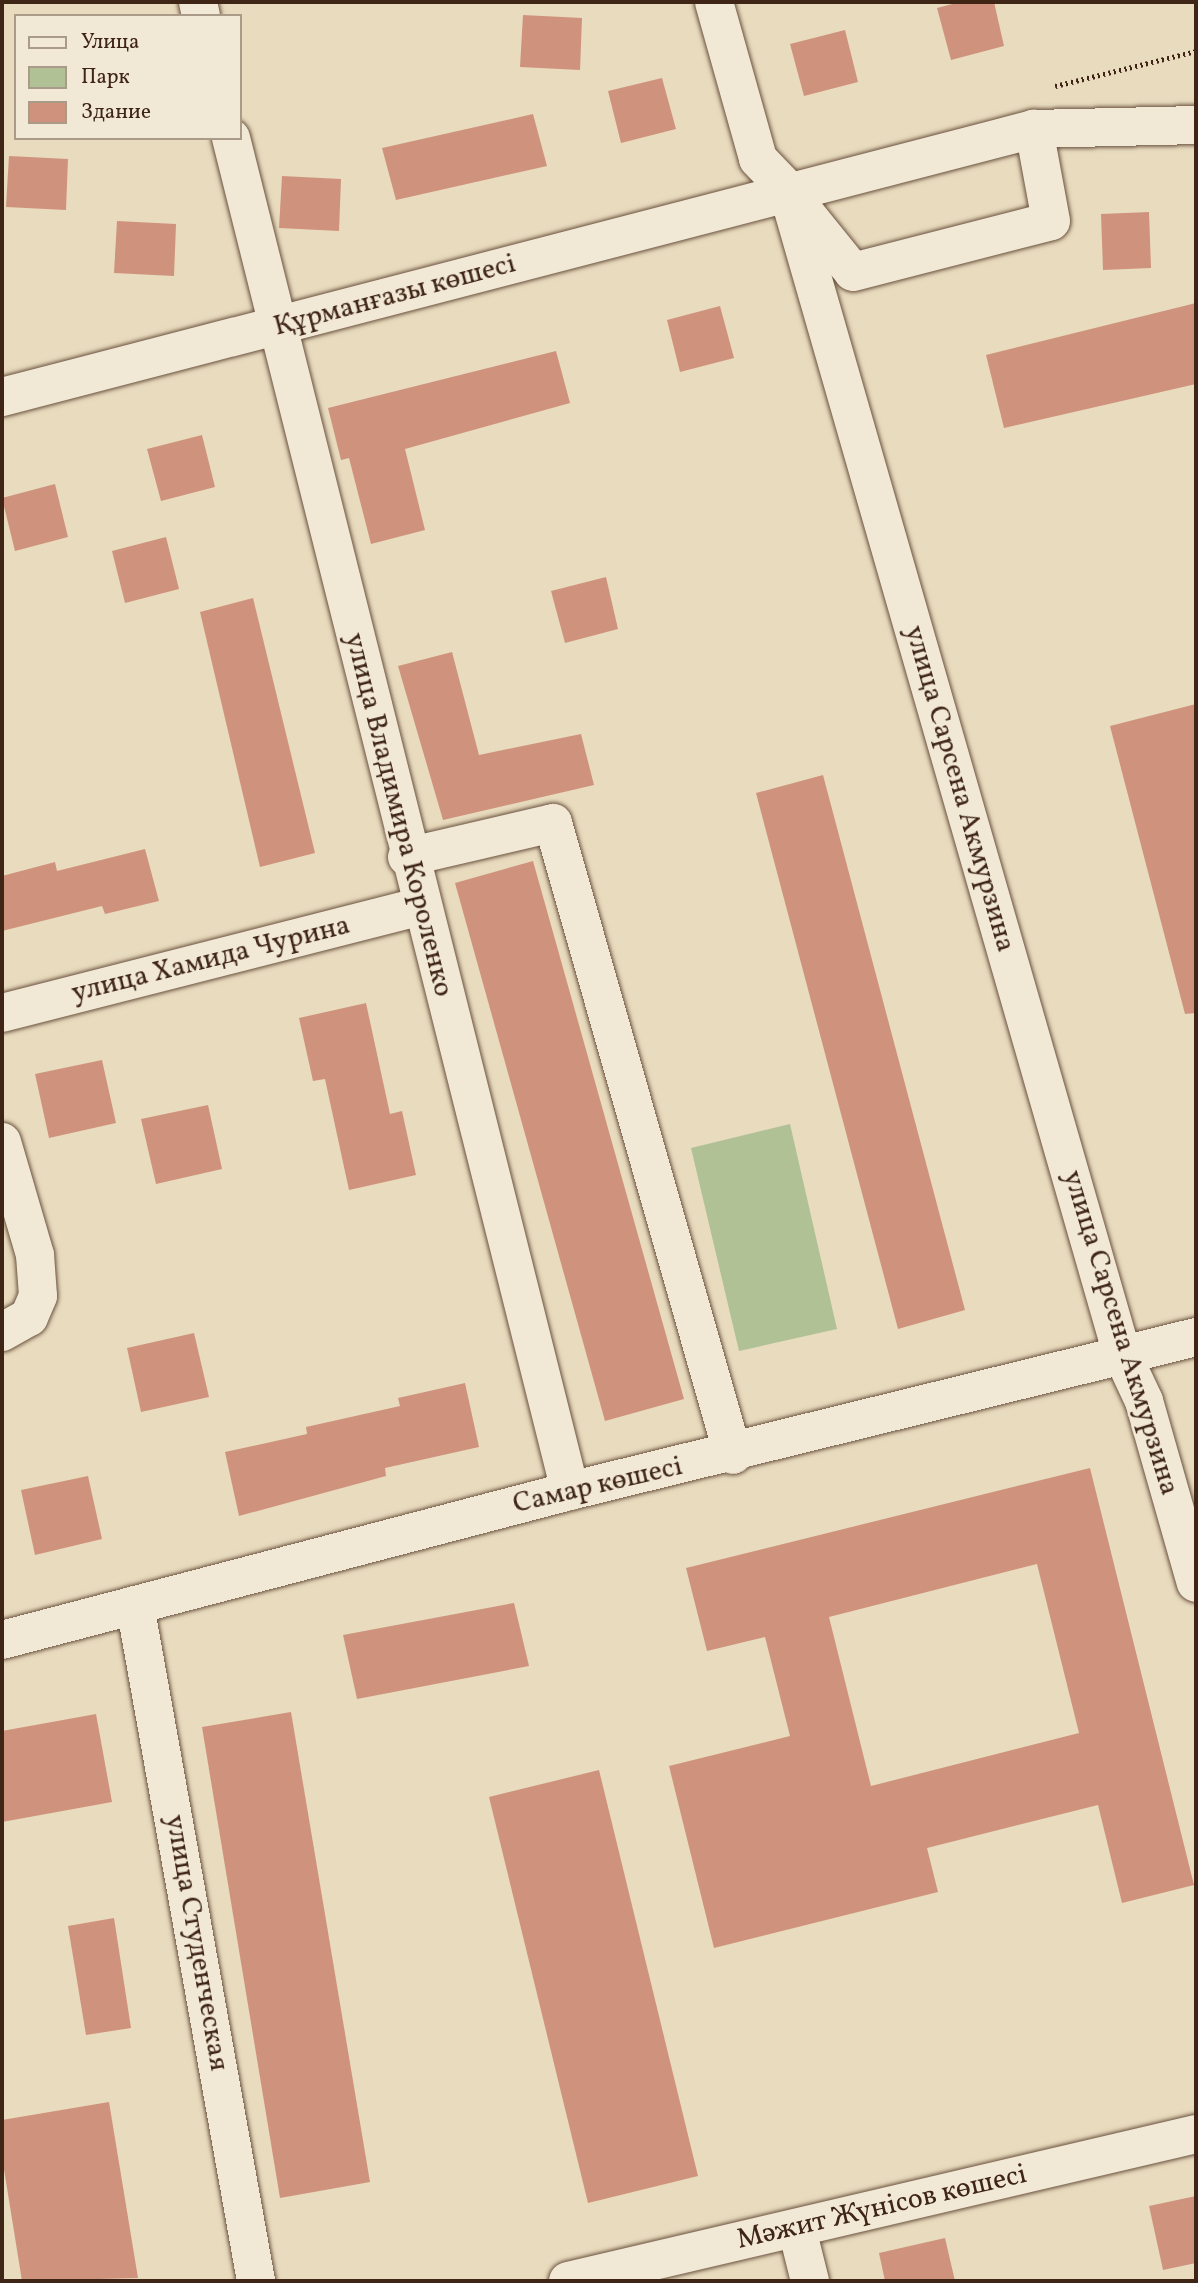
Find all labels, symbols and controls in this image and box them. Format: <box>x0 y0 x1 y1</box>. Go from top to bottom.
legend <box>14 14 242 140</box>
text: Улица <box>81 28 139 57</box>
text: Парк <box>81 63 130 92</box>
text: Здание <box>81 98 151 127</box>
street label: Құрманғазы көшесі <box>270 248 520 344</box>
street label: улица Сарсена Акмурзина <box>896 622 1022 956</box>
street label: улица Владимира Короленко <box>337 630 459 1000</box>
street label: улица Хамида Чурина <box>68 909 354 1011</box>
street label: улица Сарсена Акмурзина <box>1055 1166 1185 1500</box>
street label: Самар көшесі <box>510 1450 686 1522</box>
street label: улица Студенческая <box>157 1812 235 2074</box>
street label: Мәжит Жүнісов көшесі <box>734 2158 1030 2258</box>

